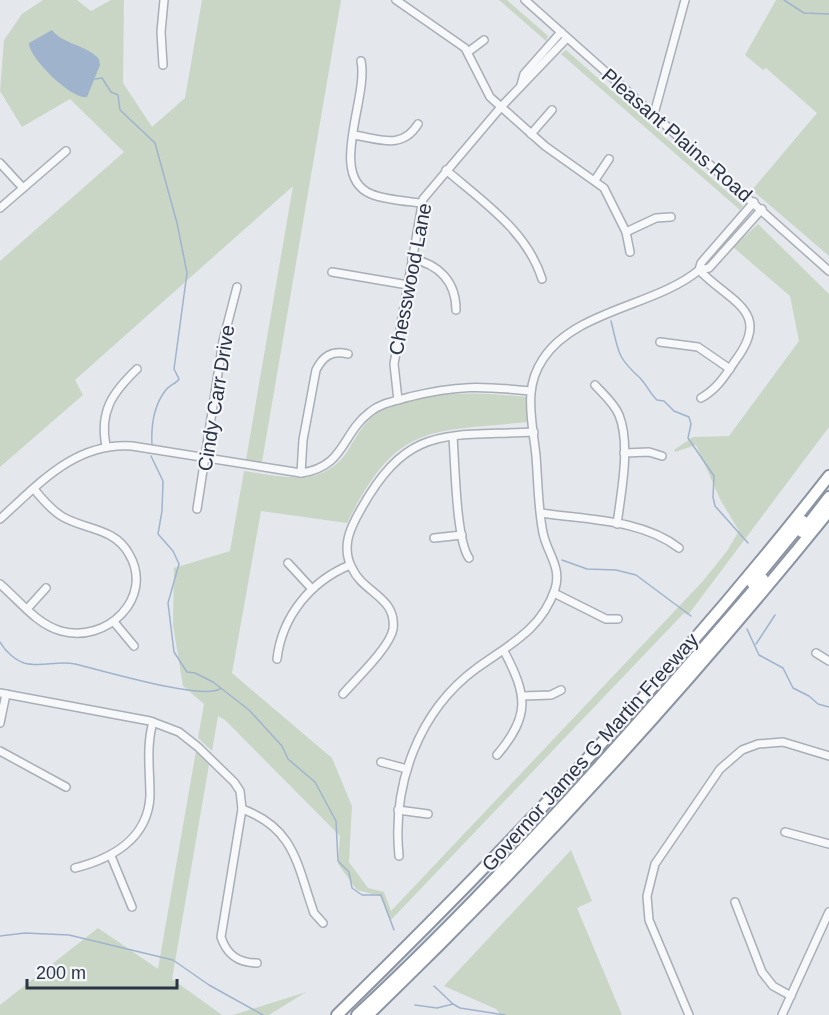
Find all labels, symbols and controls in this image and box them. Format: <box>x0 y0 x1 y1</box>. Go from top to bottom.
street label: Pleasant Plains Road <box>598 64 756 206</box>
street label: Chesswood Lane <box>384 201 436 357</box>
street label: Cindy Carr Drive <box>194 323 238 473</box>
street label: Governor James G Martin Freeway <box>477 629 703 875</box>
scale bar <box>27 952 177 990</box>
text: 200 m <box>36 963 86 983</box>

